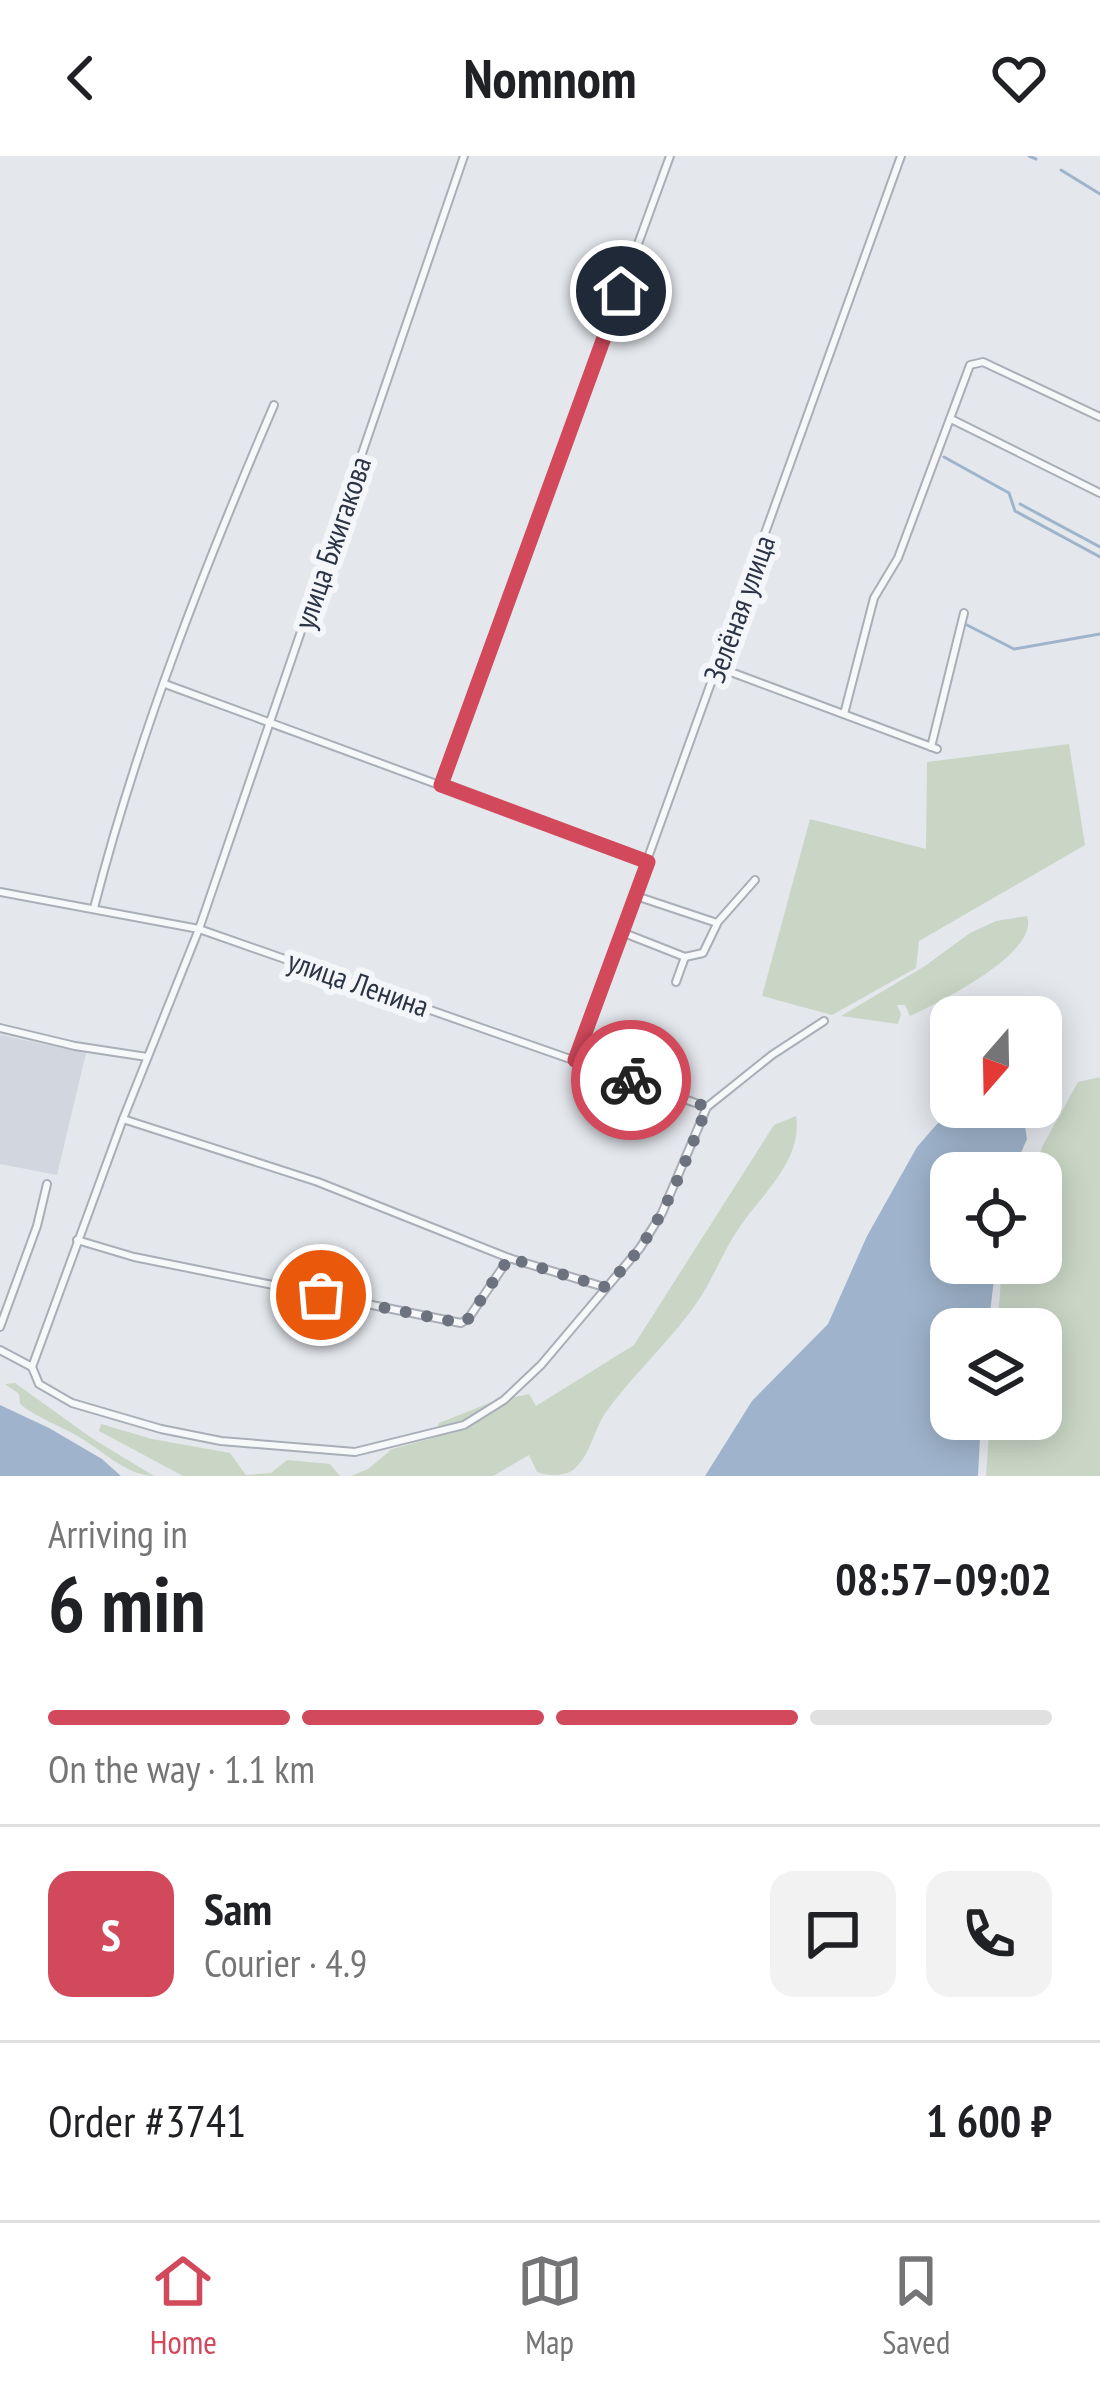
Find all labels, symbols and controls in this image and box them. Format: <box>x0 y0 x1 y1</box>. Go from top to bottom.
text: Nomnom <box>463 43 637 113</box>
icon: back <box>48 45 114 111</box>
icon: heart <box>986 45 1052 111</box>
pin <box>570 240 672 342</box>
icon: home <box>588 258 654 324</box>
street label: улица Бжигакова <box>284 451 379 634</box>
street label: Зелёная улица <box>694 530 783 687</box>
street label: улица Ленина <box>283 940 434 1025</box>
north arrow <box>930 996 1062 1128</box>
map controls <box>930 996 1062 1440</box>
courier <box>571 1020 691 1140</box>
icon: bike <box>598 1047 664 1113</box>
button: locate <box>930 1152 1062 1284</box>
pin <box>270 1244 372 1346</box>
icon: bag <box>288 1262 354 1328</box>
button: layers <box>930 1308 1062 1440</box>
text: Arriving in <box>48 1508 188 1559</box>
text: 08:57–09:02 <box>835 1549 1052 1607</box>
text: 6 min <box>48 1553 206 1654</box>
text: On the way · 1.1 km <box>48 1743 315 1794</box>
button: chat <box>770 1871 896 1997</box>
button: phone <box>926 1871 1052 1997</box>
text: Sam <box>204 1879 272 1937</box>
text: S <box>101 1905 121 1963</box>
text: Courier · 4.9 <box>204 1937 367 1988</box>
text: Order #3741 <box>48 2091 246 2149</box>
text: 1 600 ₽ <box>926 2091 1052 2149</box>
tab: Home <box>150 2248 217 2363</box>
tab: Map <box>517 2248 583 2363</box>
tab: Saved <box>882 2248 950 2363</box>

